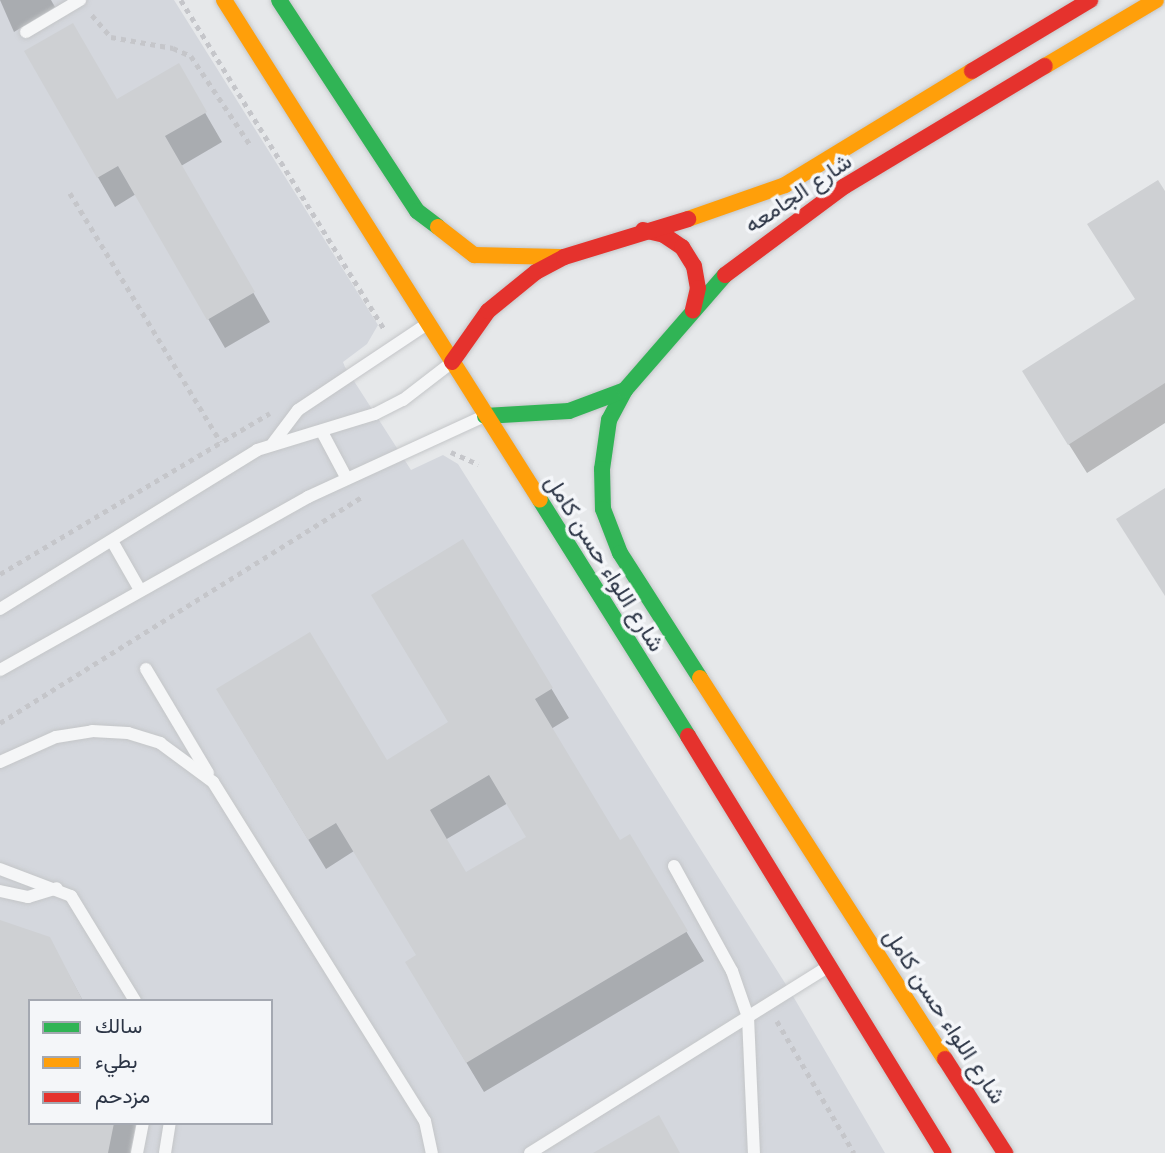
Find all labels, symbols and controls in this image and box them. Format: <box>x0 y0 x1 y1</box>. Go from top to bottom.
street label: شارع الجامعه <box>739 147 857 239</box>
street label: شارع اللواء حسن كامل <box>539 469 671 657</box>
street label: شارع اللواء حسن كامل <box>878 923 1012 1109</box>
legend <box>28 999 273 1125</box>
text: سالك <box>95 1013 142 1038</box>
text: بطيء <box>95 1048 138 1073</box>
text: مزدحم <box>95 1083 150 1108</box>

